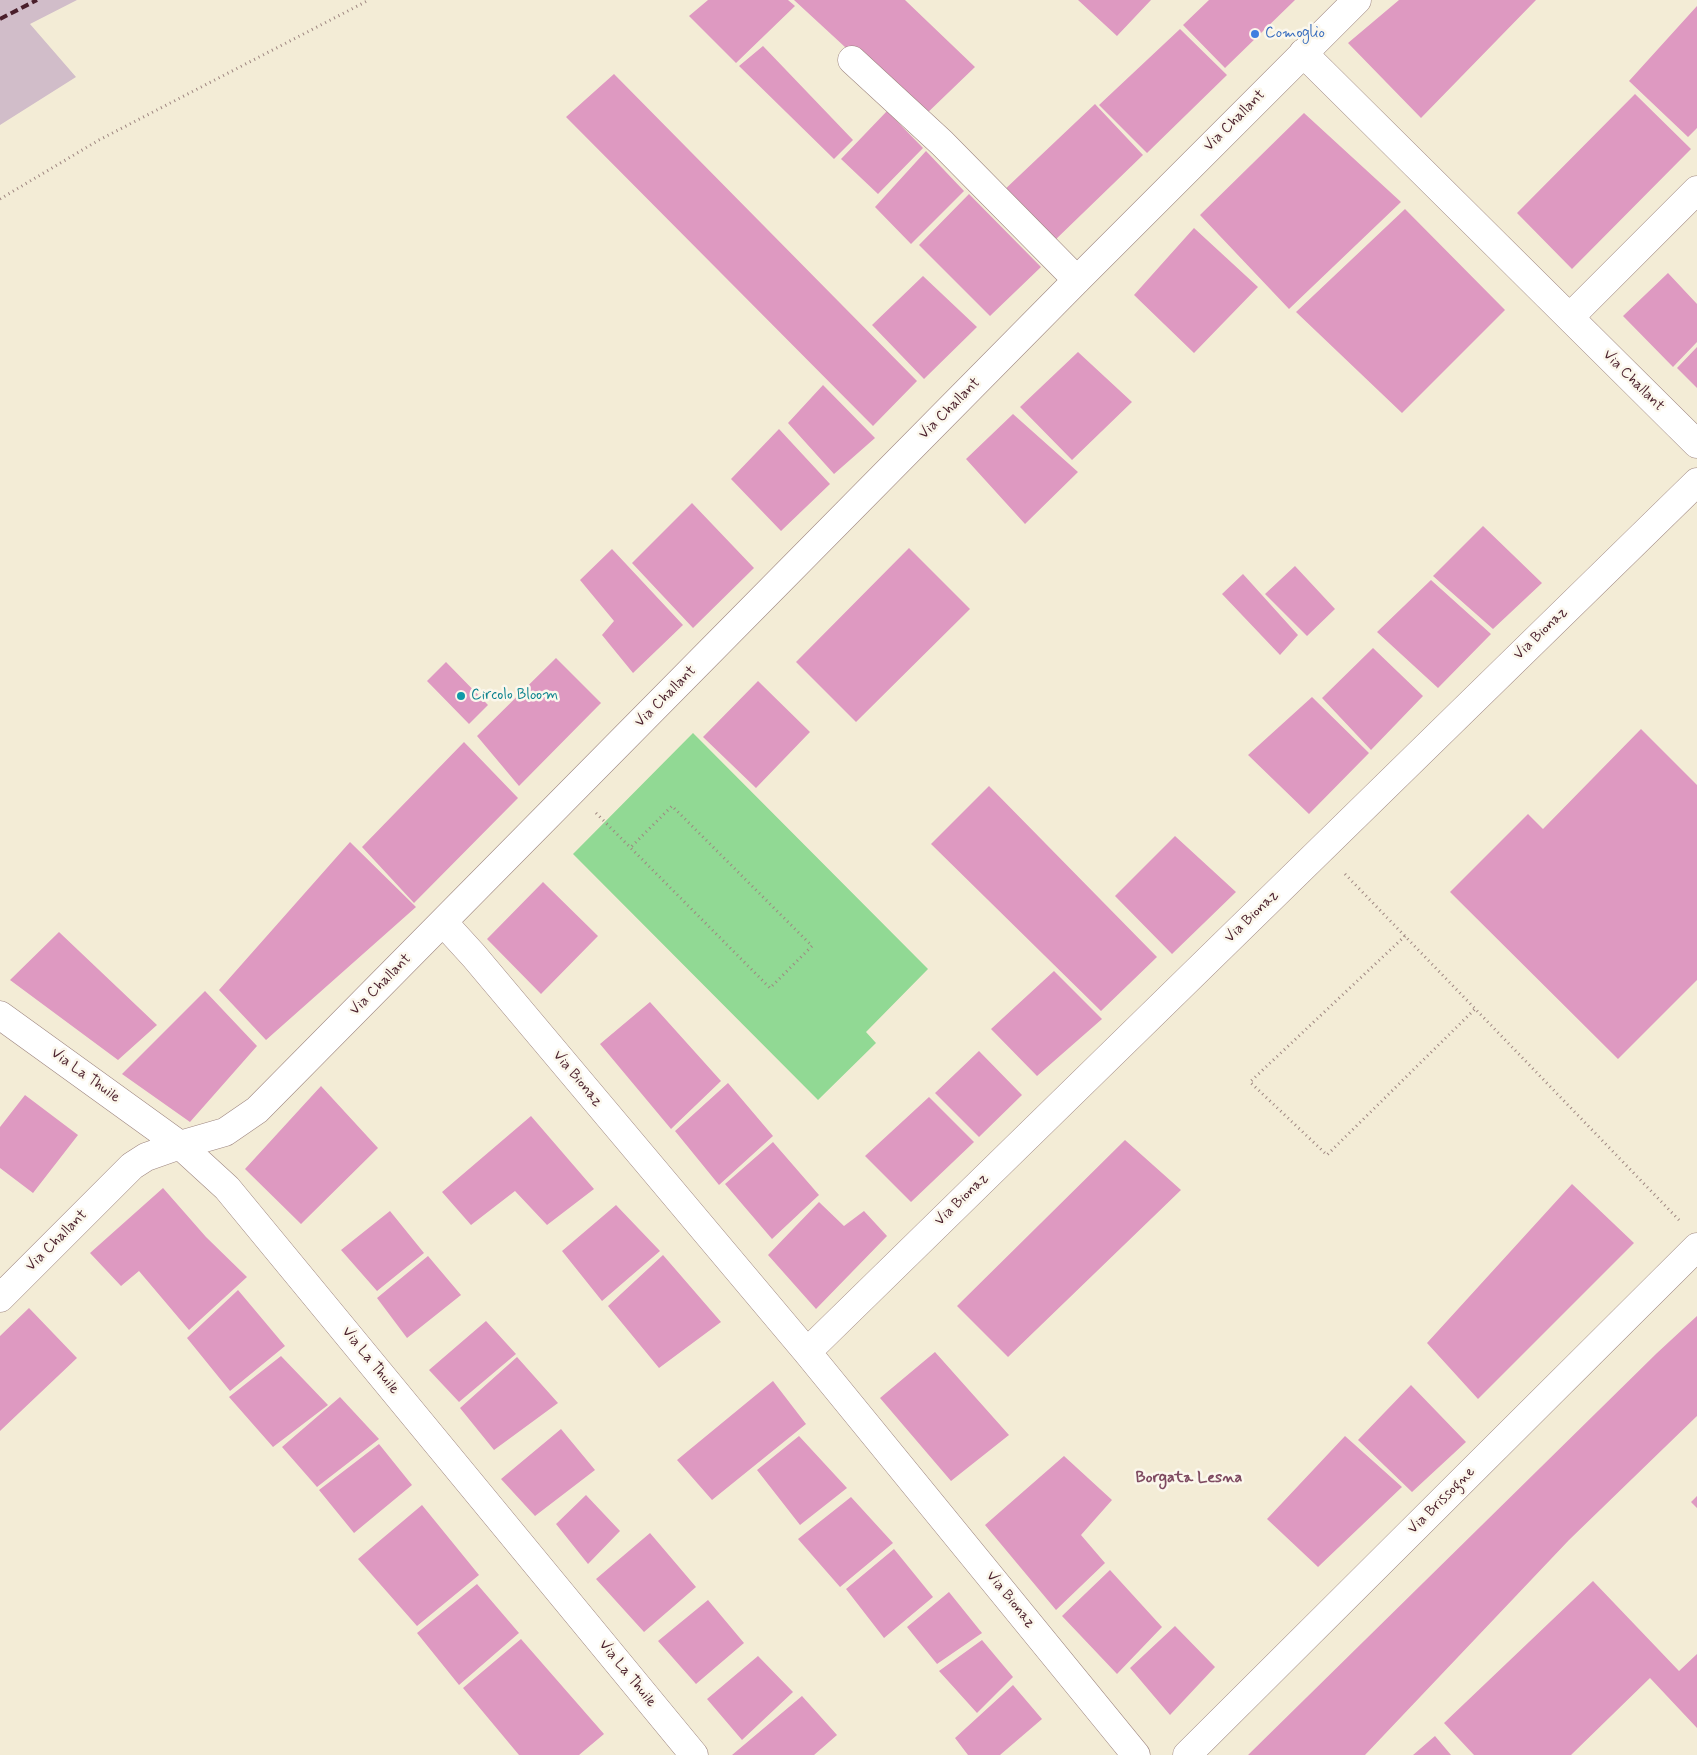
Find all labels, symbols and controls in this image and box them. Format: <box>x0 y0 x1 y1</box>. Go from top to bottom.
place label: Comoglio <box>1265 25 1325 43</box>
marker: Comoglio <box>1249 28 1261 40</box>
street label: Via Challant <box>1200 86 1270 156</box>
street label: Via Challant <box>1598 346 1668 416</box>
street label: Via Challant <box>915 374 985 444</box>
street label: Via Bionaz <box>1510 604 1572 664</box>
street label: Via Challant <box>631 662 701 732</box>
place label: Circolo Bloom <box>471 687 558 705</box>
marker: Circolo Bloom <box>455 690 467 702</box>
street label: Via Bionaz <box>1221 887 1283 947</box>
street label: Via Challant <box>346 950 416 1020</box>
street label: Via La Thuile <box>47 1045 123 1107</box>
street label: Via Bionaz <box>548 1047 606 1111</box>
street label: Via Bionaz <box>931 1170 993 1230</box>
street label: Via Challant <box>22 1206 92 1276</box>
street label: Via La Thuile <box>337 1324 403 1398</box>
street label: Via Brissogne <box>1405 1464 1479 1538</box>
district label: Borgata Lesna <box>1136 1469 1242 1489</box>
street label: Via Bionaz <box>982 1568 1038 1632</box>
street label: Via La Thuile <box>594 1637 660 1711</box>

